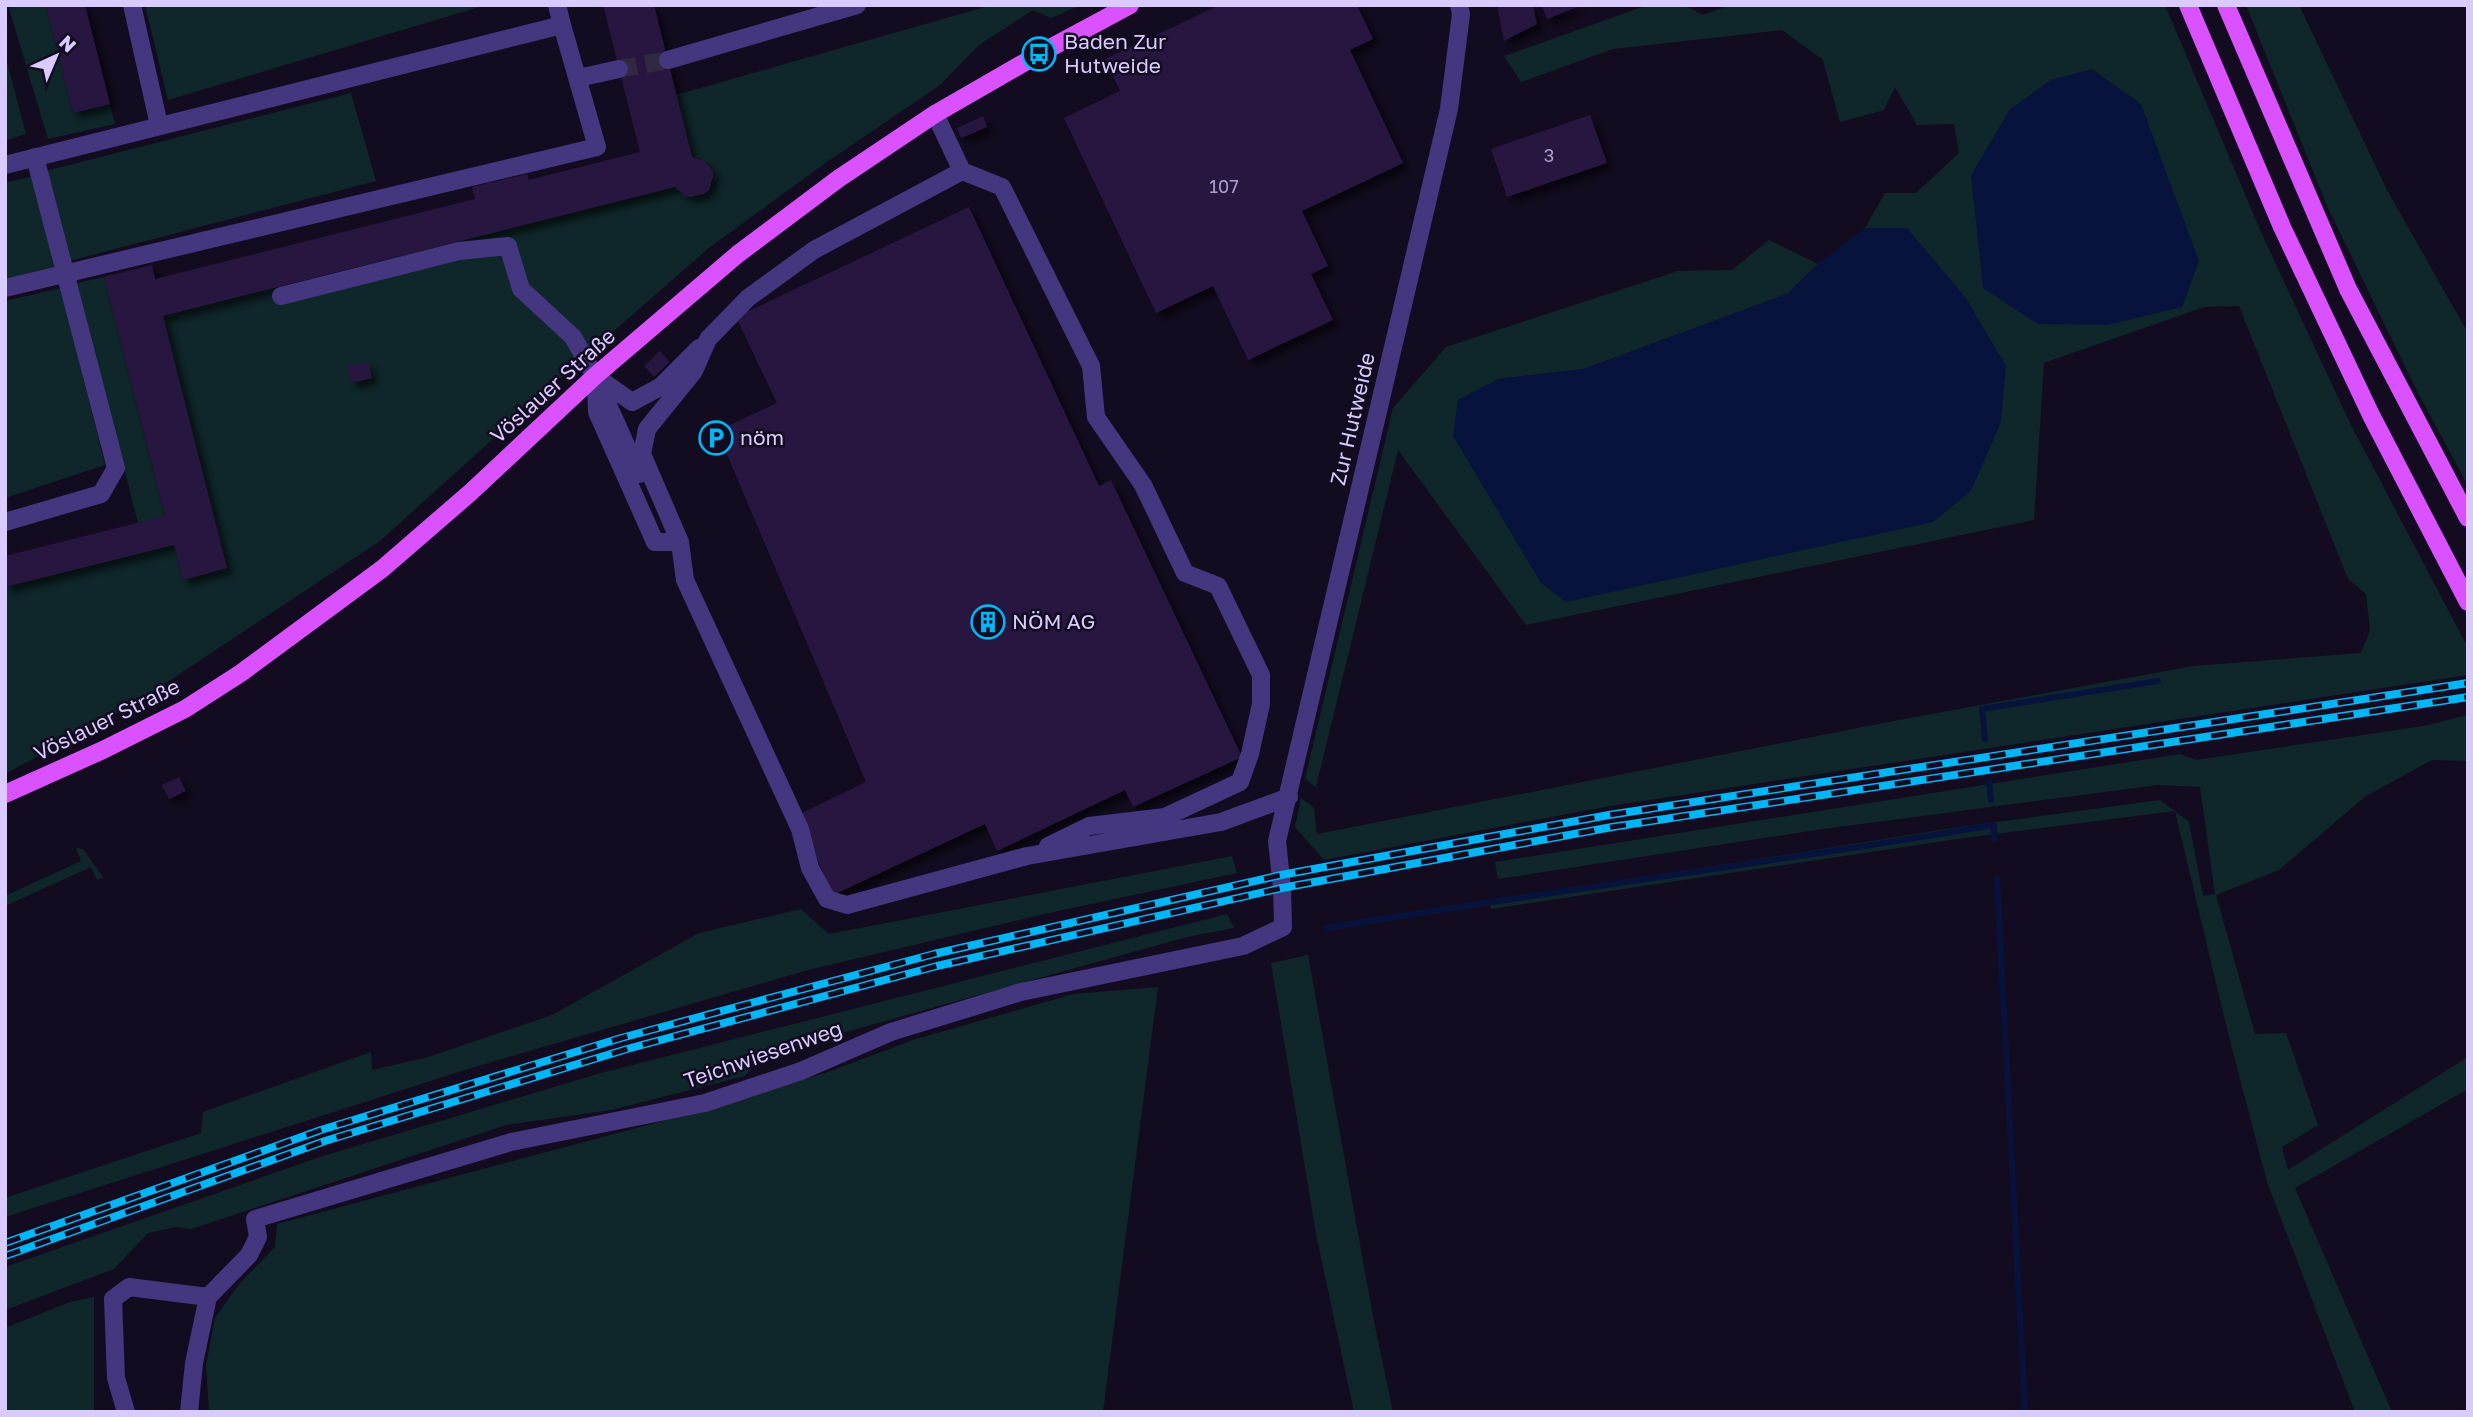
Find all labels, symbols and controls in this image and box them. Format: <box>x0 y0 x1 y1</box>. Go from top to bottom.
north arrow <box>21 21 91 91</box>
place label: Baden Zur Hutweide <box>1064 28 1166 78</box>
text: N <box>55 30 81 57</box>
bus stop icon: Baden Zur Hutweide <box>1020 35 1058 73</box>
house number: 3 <box>1544 144 1554 166</box>
house number: 107 <box>1209 175 1239 197</box>
street label: Vöslauer Straße <box>485 322 620 448</box>
street label: Zur Hutweide <box>1324 350 1380 488</box>
parking icon: nöm <box>697 419 735 457</box>
place label: nöm <box>740 424 784 450</box>
building icon: NÖM AG <box>969 603 1007 641</box>
place label: NÖM AG <box>1012 608 1095 634</box>
street label: Vöslauer Straße <box>29 673 184 766</box>
street label: Teichwiesenweg <box>680 1015 845 1093</box>

